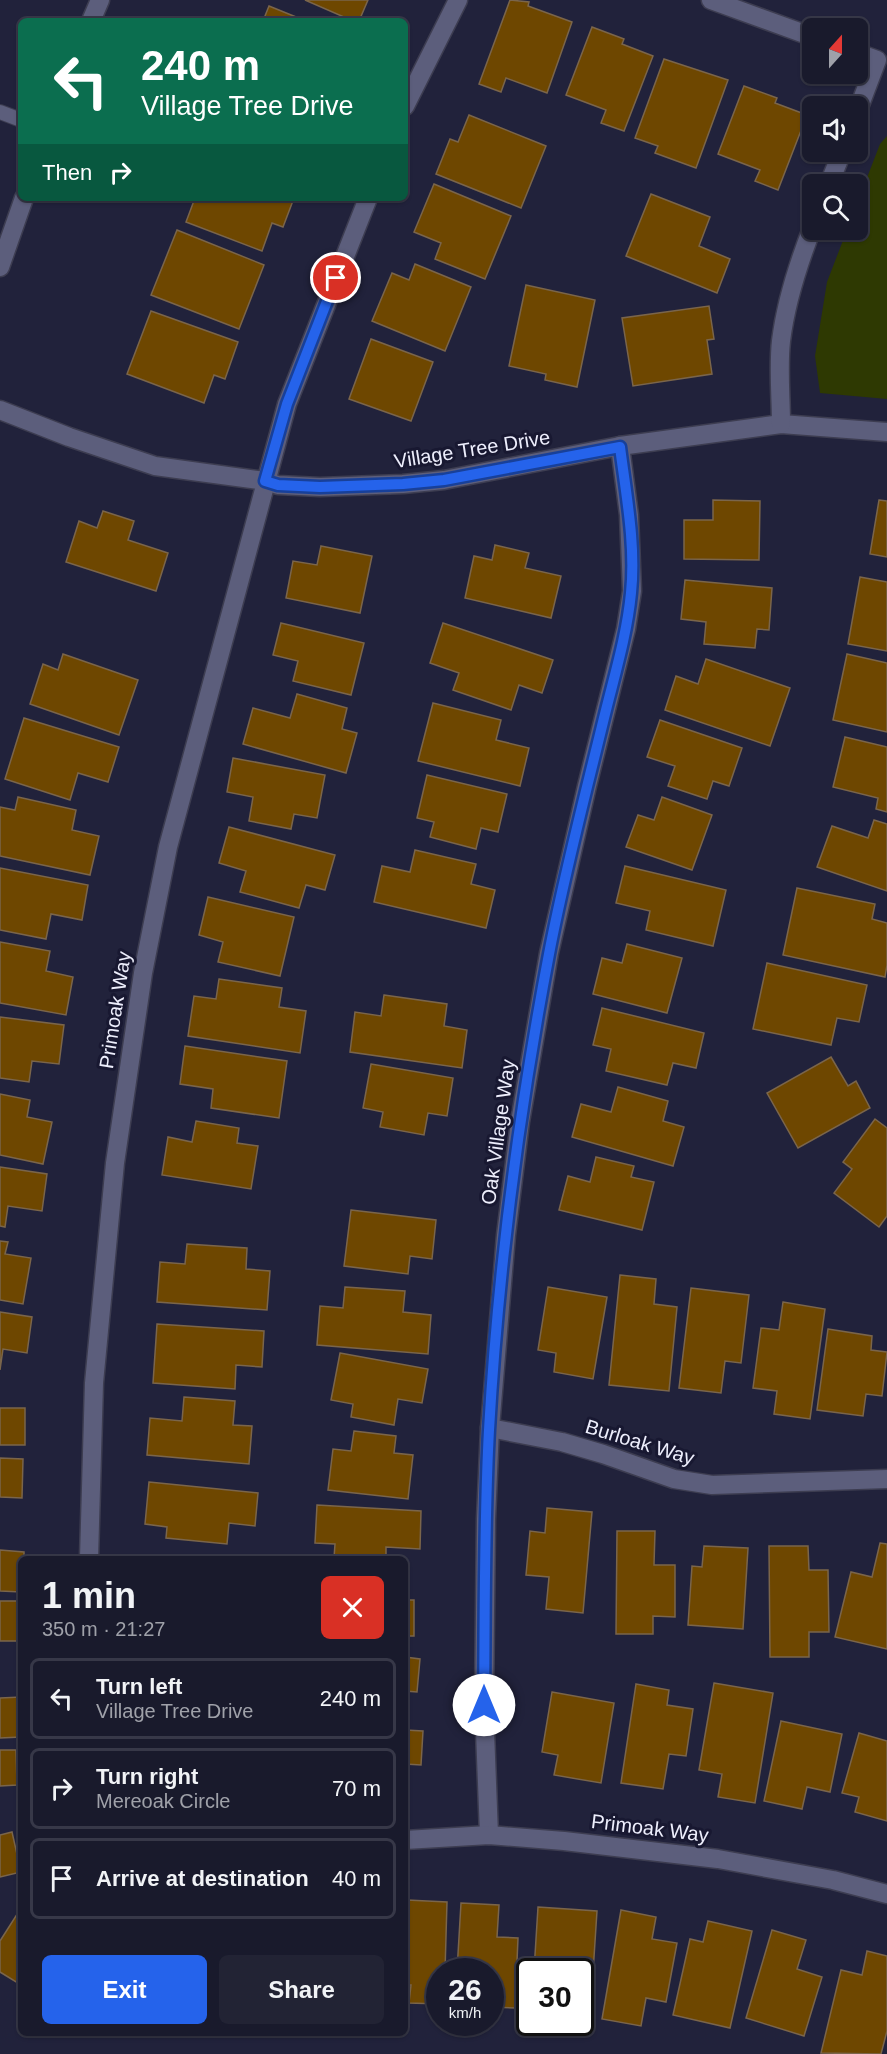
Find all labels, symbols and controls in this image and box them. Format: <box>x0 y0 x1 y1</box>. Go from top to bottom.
north arrow <box>802 18 868 84</box>
map controls <box>802 18 868 240</box>
icon: left <box>42 42 120 120</box>
text: 240 m <box>141 42 260 89</box>
text: Village Tree Drive <box>141 91 354 121</box>
button: sound <box>802 96 868 162</box>
icon: right <box>104 156 137 189</box>
text: Then <box>42 160 92 185</box>
button: search <box>802 174 868 240</box>
pin <box>310 252 361 303</box>
icon: arrive <box>319 261 352 294</box>
street label: Village Tree Drive <box>393 426 551 472</box>
street label: Primoak Way <box>95 950 135 1070</box>
street label: Oak Village Way <box>477 1058 519 1206</box>
street label: Burloak Way <box>583 1415 697 1469</box>
text: 1 min <box>42 1575 136 1616</box>
button: close <box>321 1576 384 1639</box>
text: 350 m · 21:27 <box>42 1618 165 1640</box>
position arrow <box>452 1673 516 1737</box>
text: Turn left <box>96 1674 182 1699</box>
icon: left <box>45 1682 78 1715</box>
text: 240 m <box>320 1686 381 1711</box>
text: Village Tree Drive <box>96 1700 253 1722</box>
text: Turn right <box>96 1764 198 1789</box>
icon: right <box>45 1772 78 1805</box>
text: 70 m <box>332 1776 381 1801</box>
text: Mereoak Circle <box>96 1790 230 1812</box>
street label: Primoak Way <box>590 1810 710 1846</box>
icon: arrive <box>45 1862 78 1895</box>
text: Arrive at destination <box>96 1866 309 1891</box>
text: 40 m <box>332 1866 381 1891</box>
button: Exit <box>42 1955 207 2024</box>
button: Share <box>219 1955 384 2024</box>
speed limit sign: 30 <box>516 1958 594 2036</box>
text: 26 <box>448 1973 482 2006</box>
text: km/h <box>449 2004 481 2021</box>

